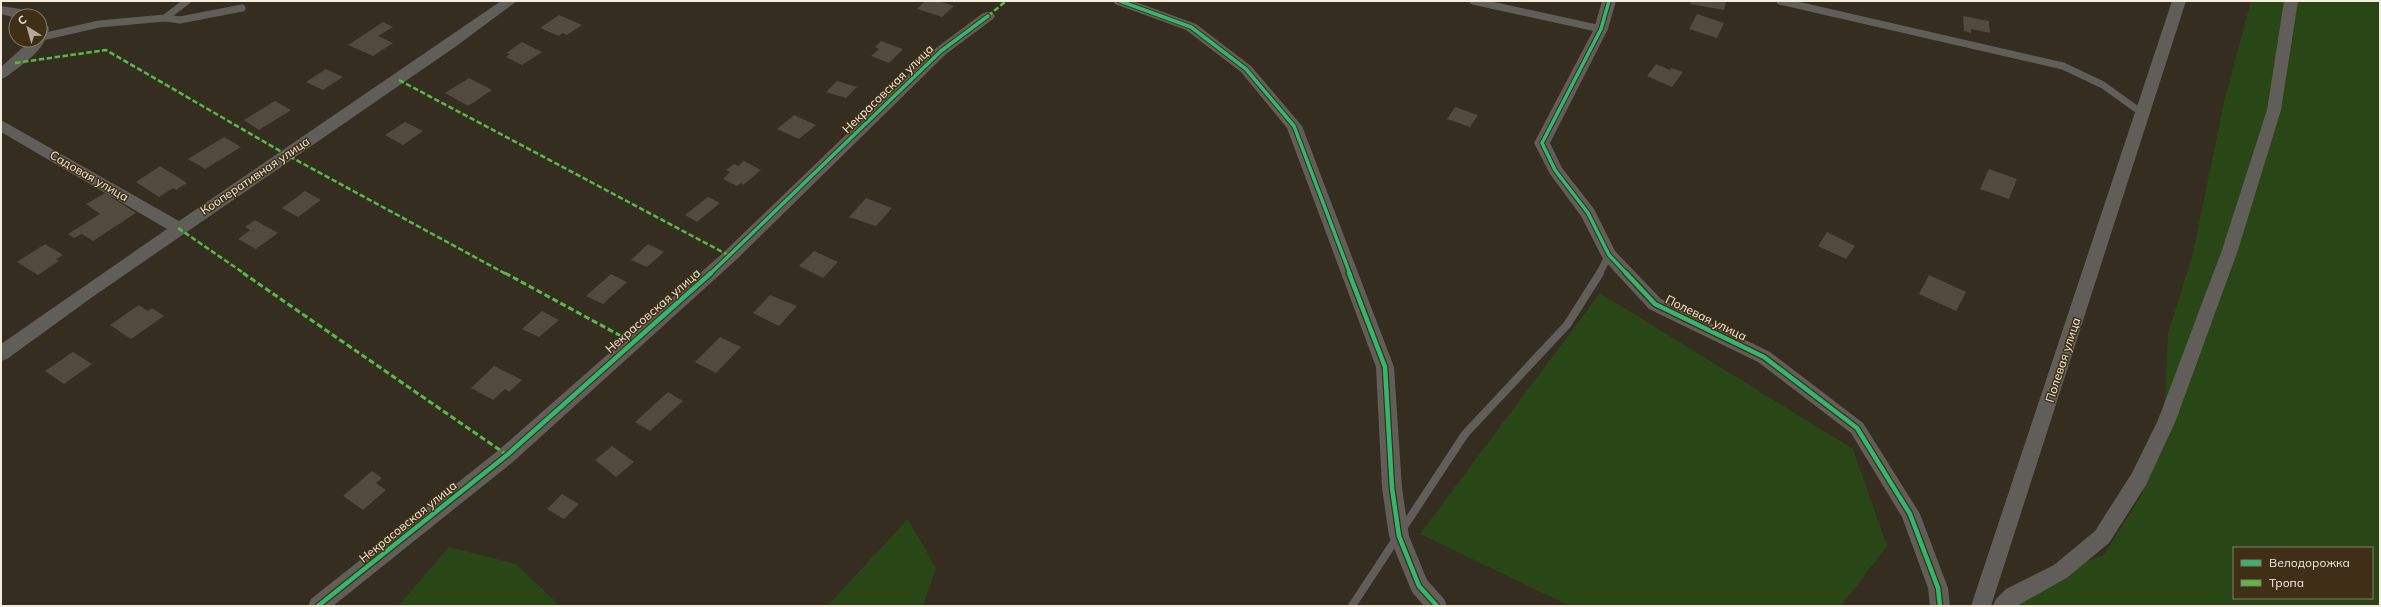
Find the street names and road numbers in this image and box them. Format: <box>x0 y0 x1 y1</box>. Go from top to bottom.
street label: Некрасовская улица <box>839 41 936 136</box>
street label: Кооперативная улица <box>197 133 312 218</box>
street label: Садовая улица <box>47 147 131 204</box>
street label: Некрасовская улица <box>602 265 703 356</box>
street label: Полевая улица <box>1663 291 1749 344</box>
street label: Полевая улица <box>2042 315 2083 404</box>
street label: Некрасовская улица <box>356 478 460 566</box>

